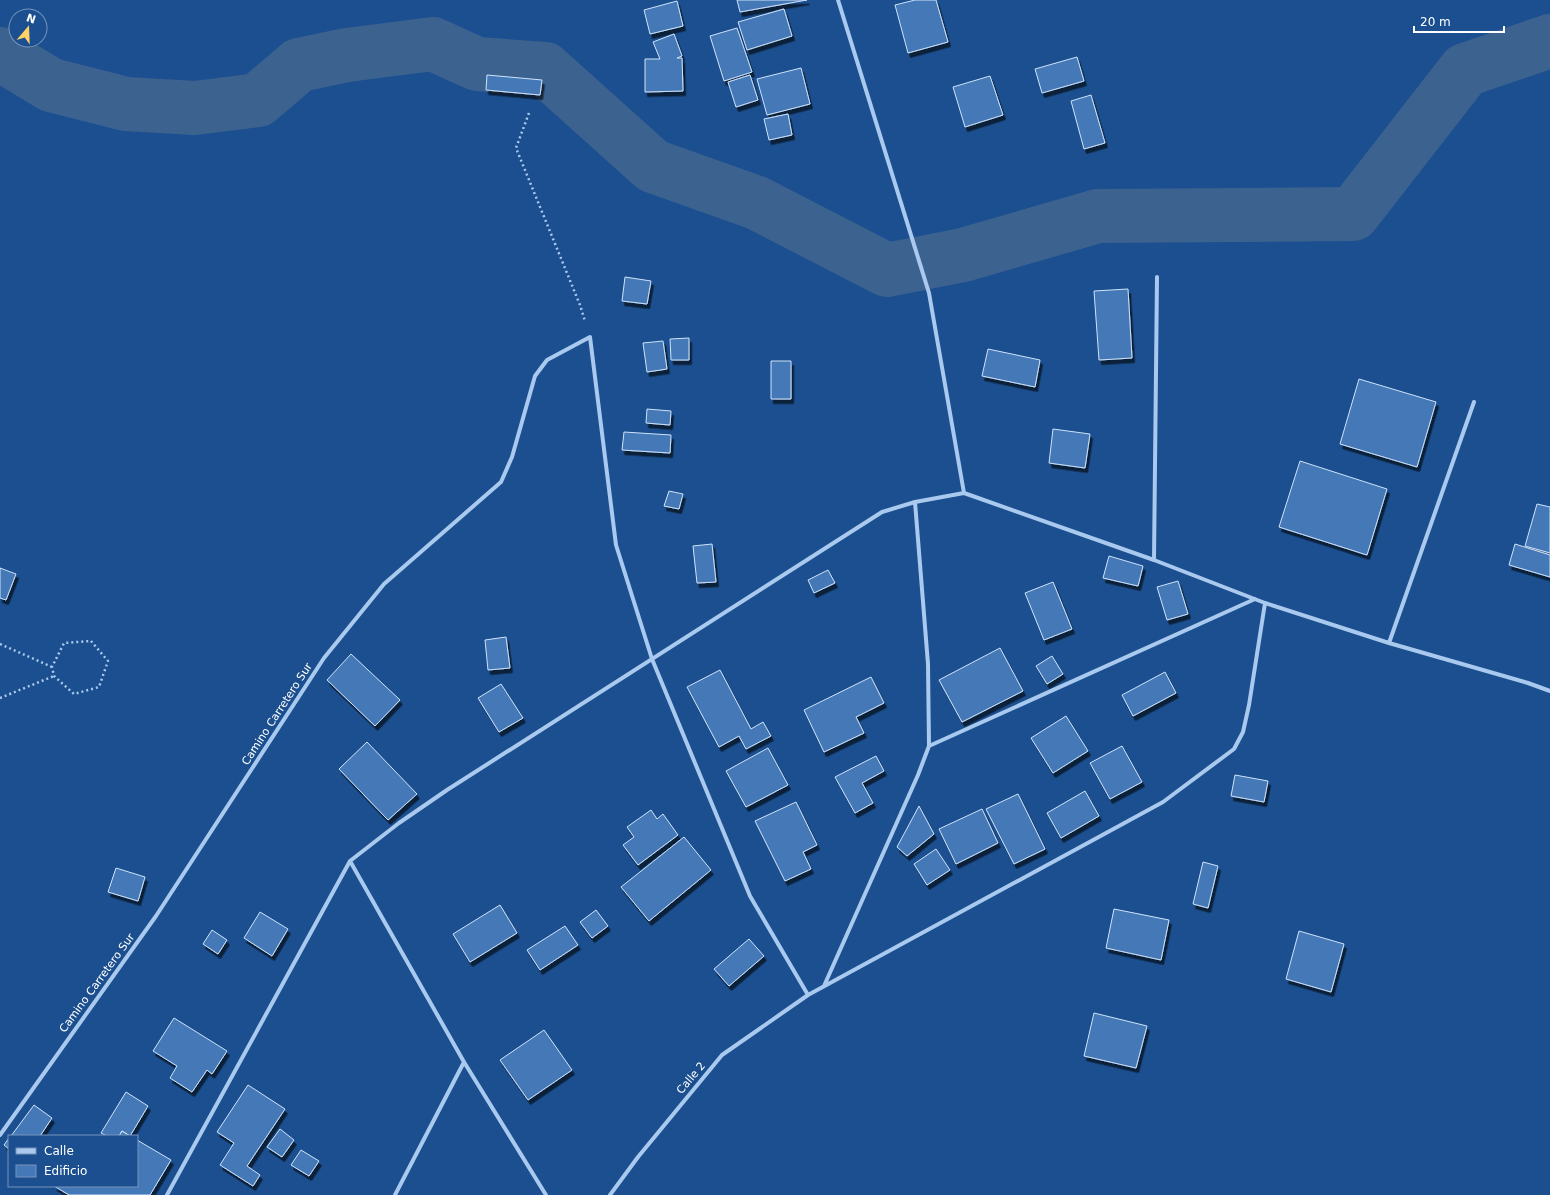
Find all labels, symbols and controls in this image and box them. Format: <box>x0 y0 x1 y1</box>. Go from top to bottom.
north arrow <box>8 8 48 48</box>
scale bar <box>1414 8 1504 34</box>
text: N <box>25 11 38 27</box>
text: 20 m <box>1420 15 1451 29</box>
street label: Camino Carretero Sur <box>239 660 315 768</box>
street label: Camino Carretero Sur <box>57 931 138 1035</box>
street label: Calle 2 <box>674 1059 708 1097</box>
legend <box>8 1135 138 1187</box>
text: Calle <box>44 1144 74 1158</box>
text: Edificio <box>44 1164 87 1178</box>

